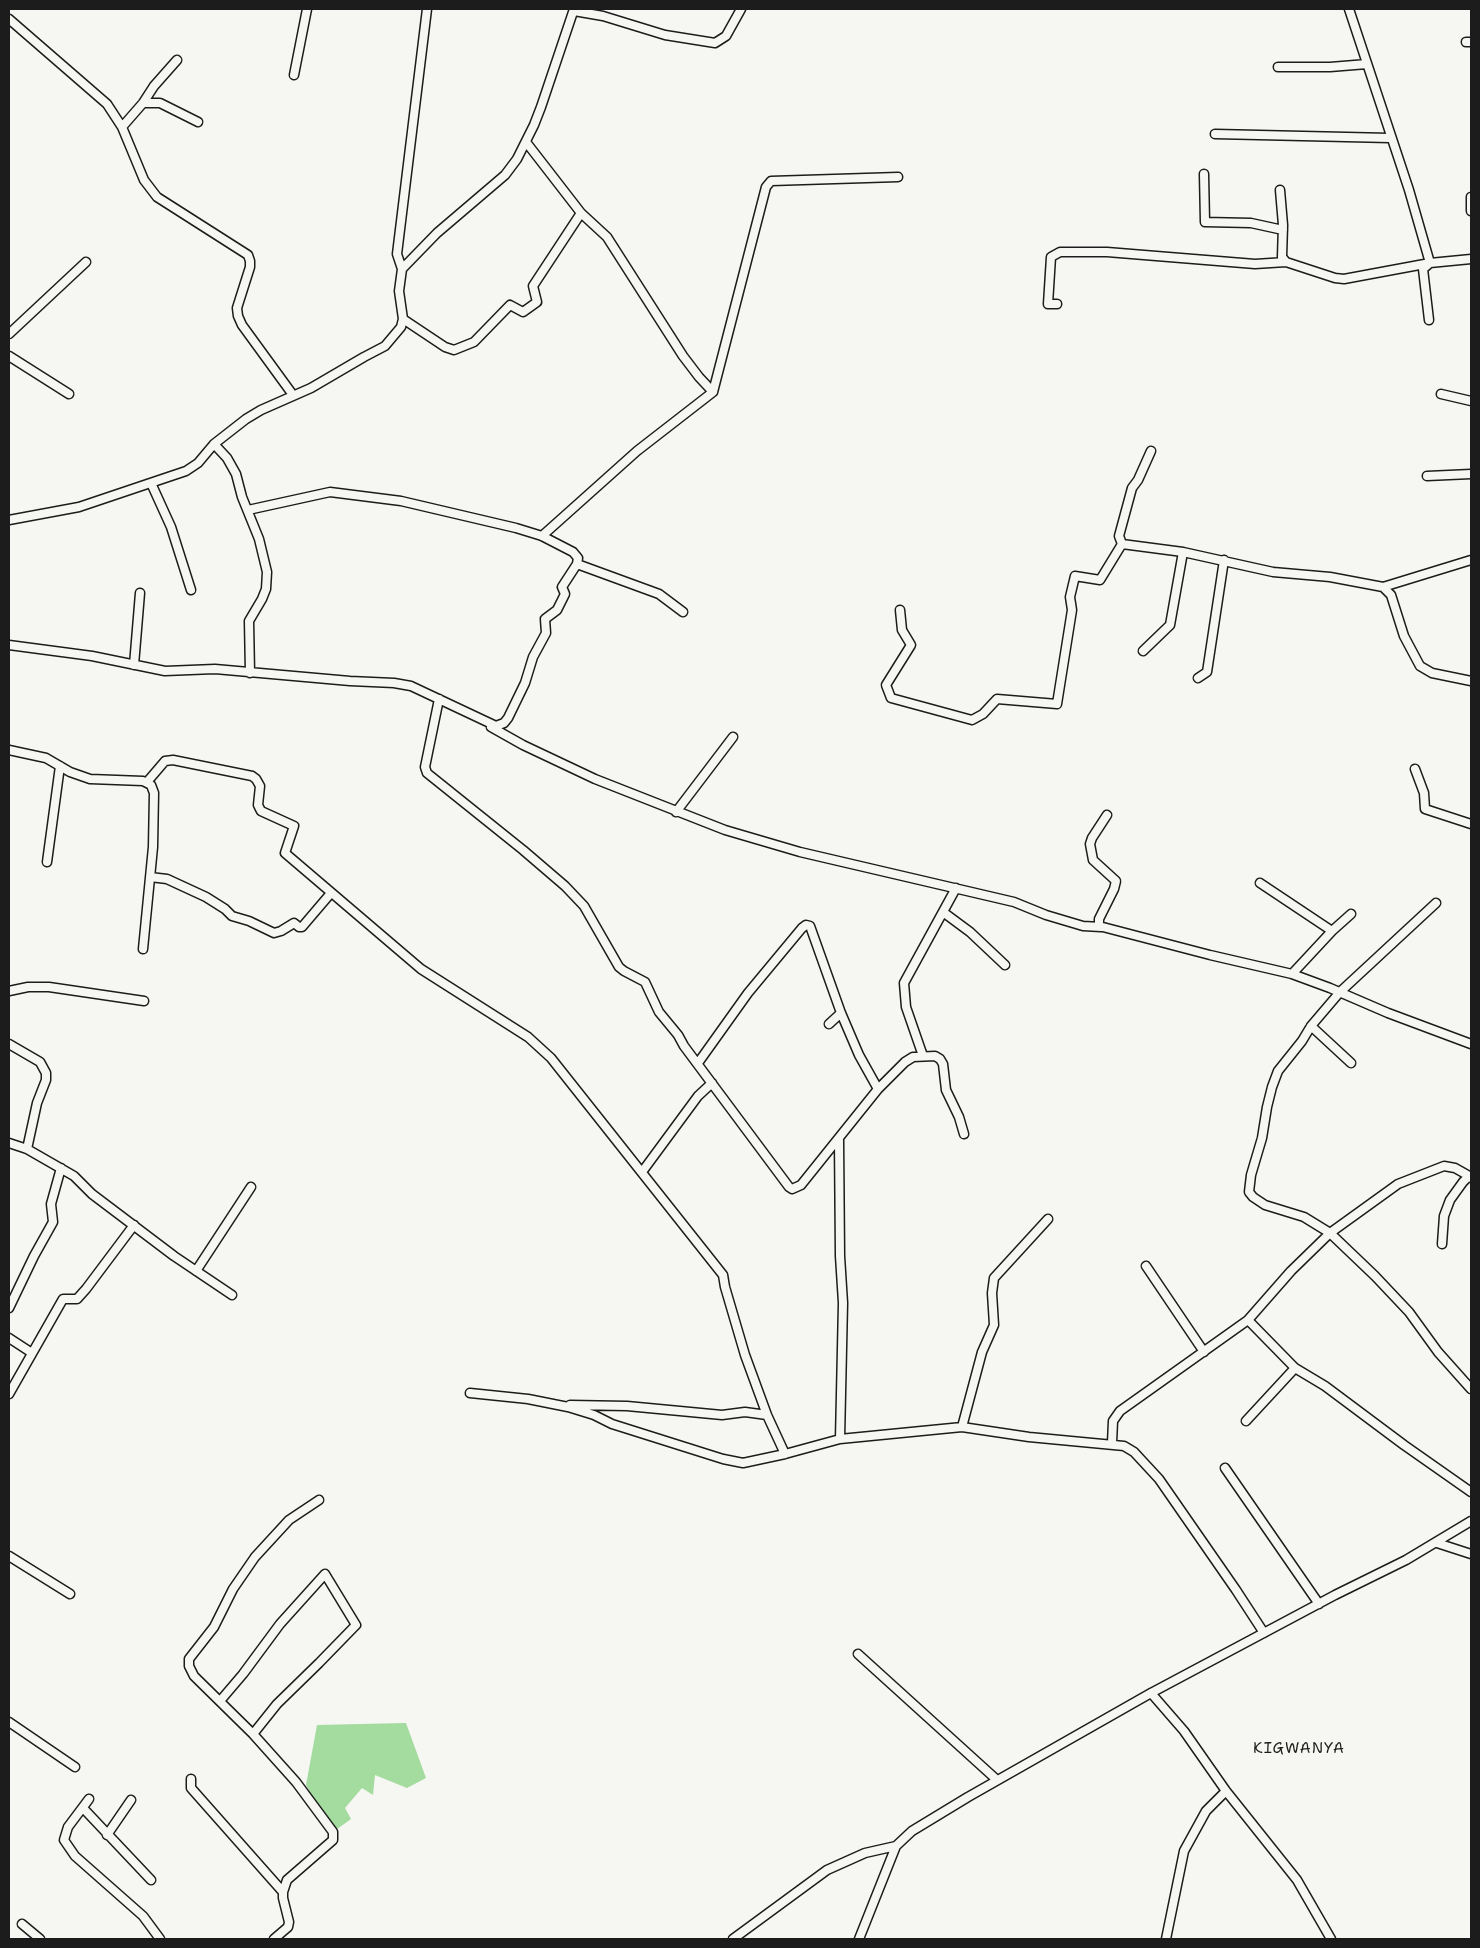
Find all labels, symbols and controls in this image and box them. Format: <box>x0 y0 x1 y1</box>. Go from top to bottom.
district label: KIGWANYA <box>1252 1740 1346 1758</box>

